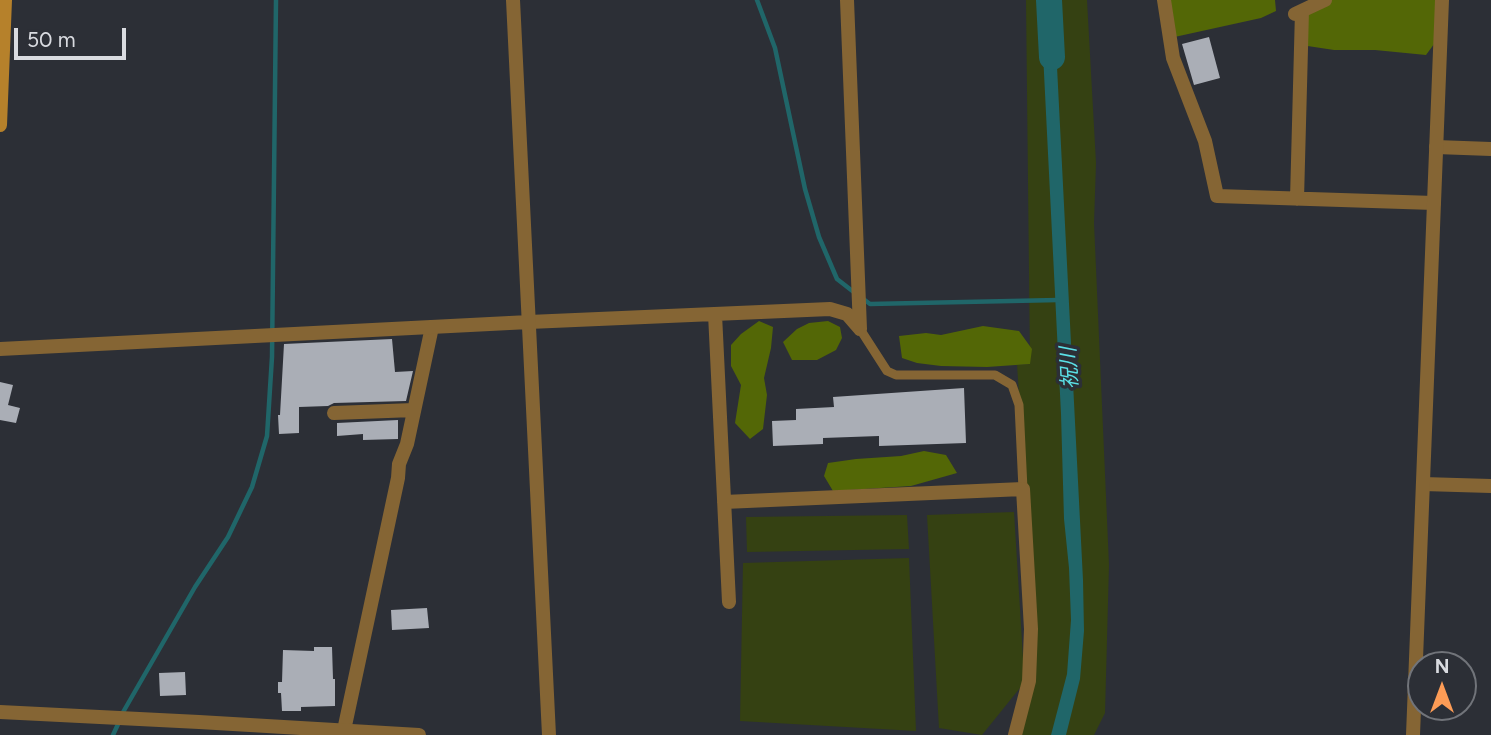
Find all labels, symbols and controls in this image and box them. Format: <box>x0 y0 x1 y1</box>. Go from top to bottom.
scale bar <box>18 14 130 58</box>
text: 50 m <box>27 27 76 52</box>
water label: 祝川 <box>1056 346 1084 390</box>
north arrow <box>1407 651 1477 721</box>
text: N <box>1435 655 1449 678</box>

